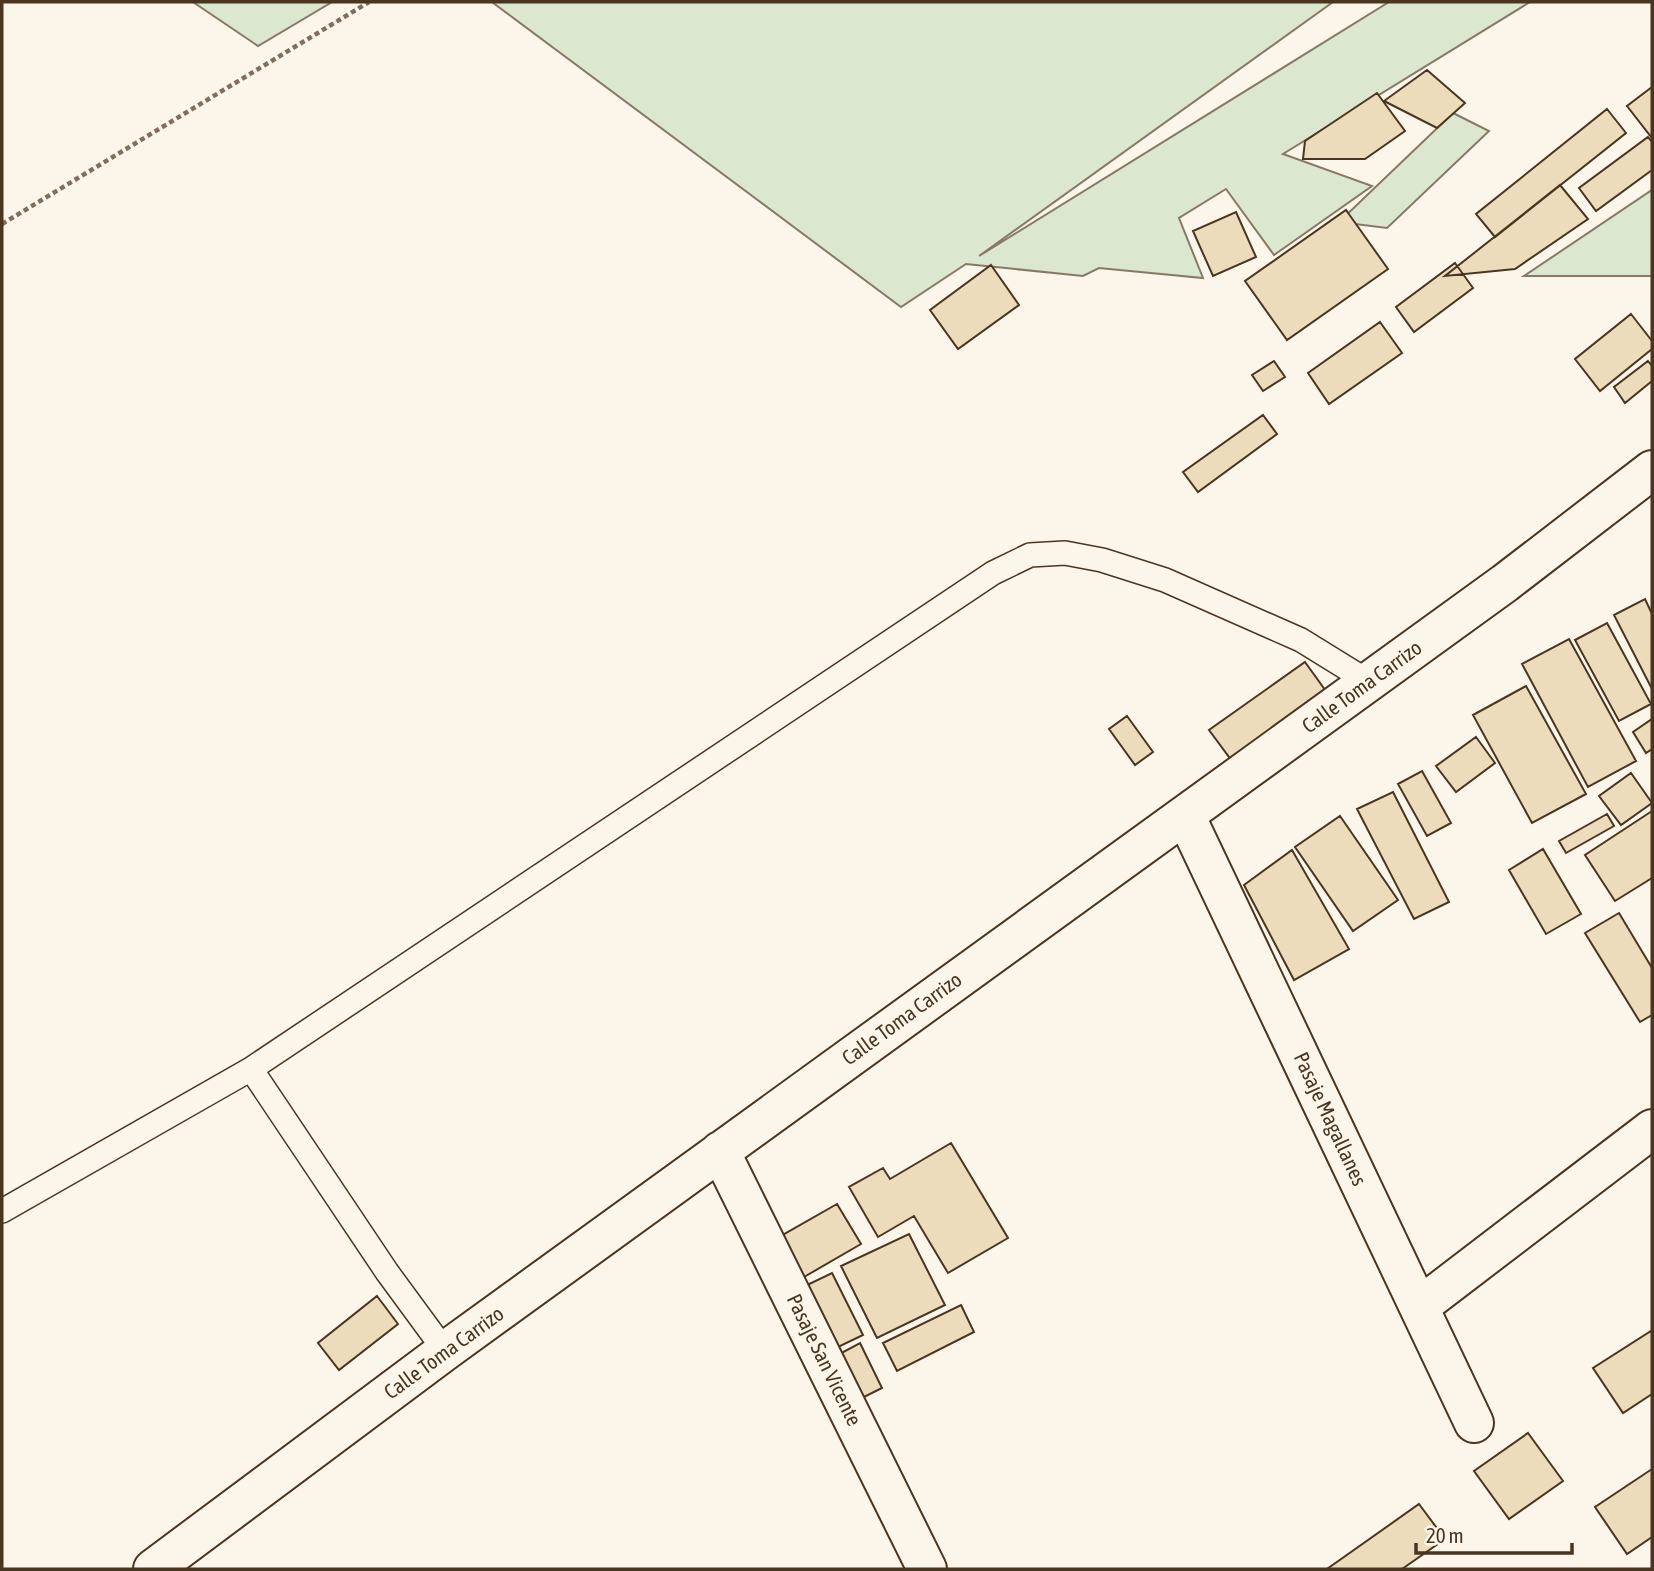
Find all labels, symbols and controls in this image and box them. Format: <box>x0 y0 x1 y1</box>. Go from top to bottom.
street label: Calle Toma Carrizo <box>1297 635 1426 738</box>
street label: Calle Toma Carrizo <box>837 967 966 1070</box>
street label: Pasaje Magallanes <box>1290 1048 1372 1189</box>
street label: Pasaje San Vicente <box>783 1290 867 1429</box>
street label: Calle Toma Carrizo <box>379 1301 508 1404</box>
scale bar <box>1416 1512 1572 1556</box>
text: 20 m <box>1426 1523 1464 1547</box>

